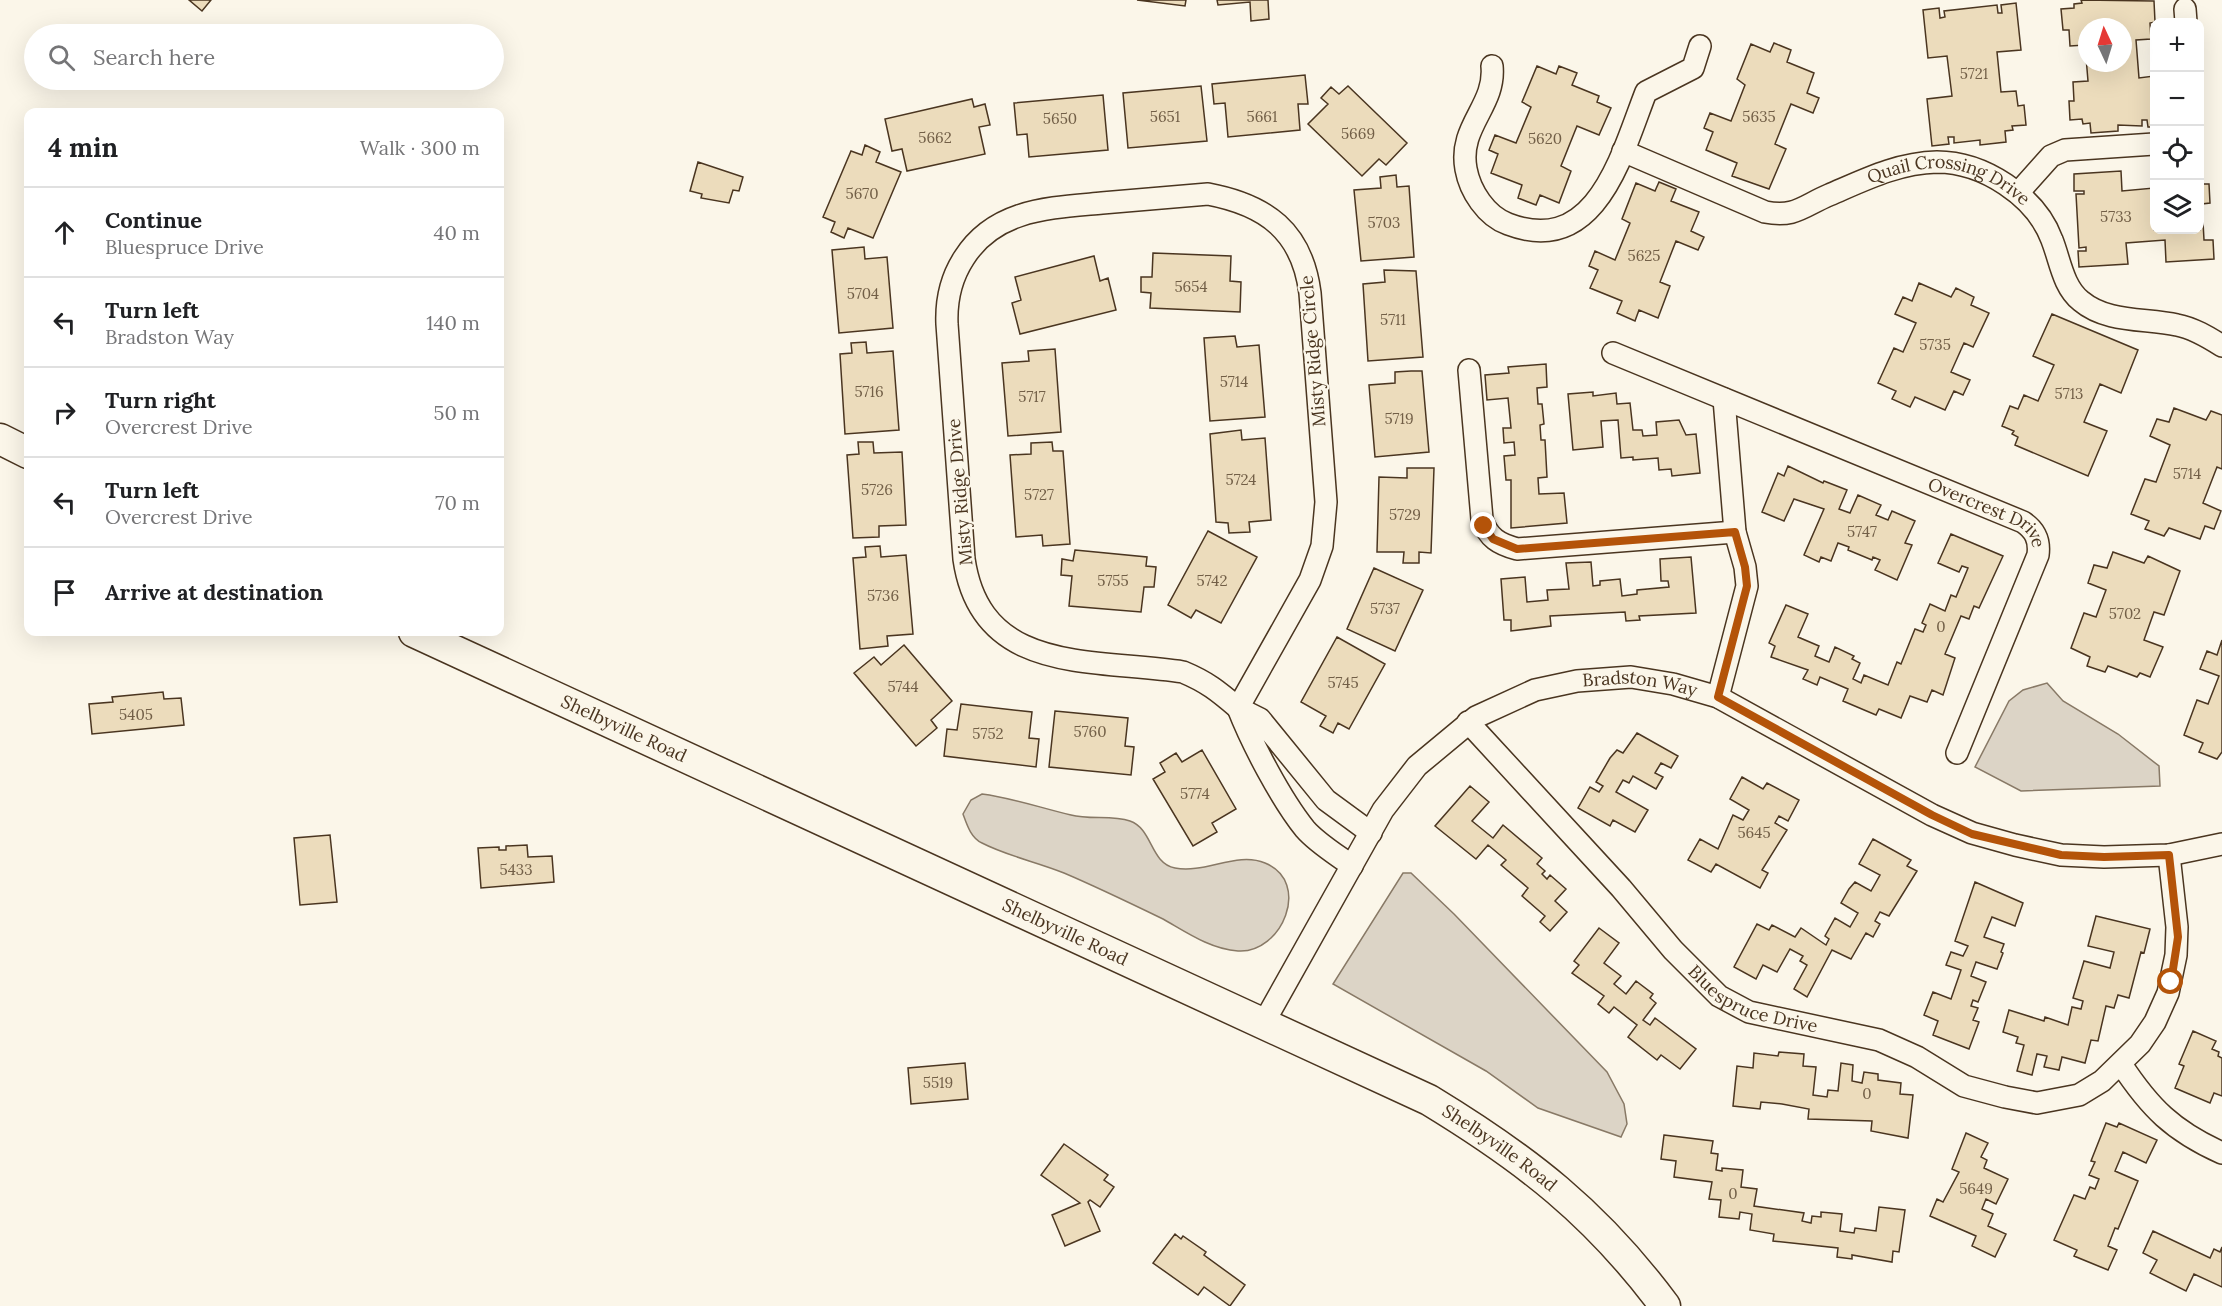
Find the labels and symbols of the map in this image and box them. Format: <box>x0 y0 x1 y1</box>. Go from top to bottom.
north arrow <box>2078 18 2132 72</box>
house number: 5721 <box>1960 64 1988 83</box>
house number: 5651 <box>1150 107 1180 126</box>
house number: 5661 <box>1247 107 1277 126</box>
house number: 5635 <box>1742 107 1776 126</box>
house number: 5650 <box>1043 109 1077 128</box>
house number: 5669 <box>1341 124 1375 143</box>
house number: 5662 <box>918 128 952 147</box>
house number: 5620 <box>1528 129 1562 148</box>
street label: Quail Crossing Drive <box>1864 150 2036 210</box>
house number: 5670 <box>846 184 878 203</box>
house number: 5733 <box>2100 207 2132 226</box>
house number: 5703 <box>1368 213 1400 232</box>
house number: 5625 <box>1627 246 1661 265</box>
street label: Misty Ridge Circle <box>1294 274 1331 428</box>
house number: 5654 <box>1174 277 1208 296</box>
house number: 5704 <box>847 284 879 303</box>
house number: 5711 <box>1380 310 1406 329</box>
house number: 5735 <box>1919 335 1951 354</box>
house number: 5714 <box>1220 372 1248 391</box>
house number: 5716 <box>854 382 884 401</box>
house number: 5713 <box>2055 384 2083 403</box>
house number: 5717 <box>1018 387 1046 406</box>
house number: 5719 <box>1384 409 1414 428</box>
street label: Misty Ridge Drive <box>942 417 977 567</box>
house number: 5714 <box>2173 464 2201 483</box>
house number: 5724 <box>1226 470 1256 489</box>
street label: Overcrest Drive <box>1925 472 2051 550</box>
house number: 5726 <box>861 480 893 499</box>
house number: 5727 <box>1024 485 1054 504</box>
house number: 5729 <box>1389 505 1421 524</box>
route end <box>1470 512 1496 538</box>
house number: 5747 <box>1847 522 1877 541</box>
house number: 5755 <box>1097 571 1129 590</box>
house number: 5742 <box>1196 571 1228 590</box>
house number: 5736 <box>867 586 899 605</box>
house number: 5737 <box>1370 599 1400 618</box>
house number: 5702 <box>2109 604 2141 623</box>
house number: 0 <box>1936 617 1946 636</box>
street label: Bradston Way <box>1582 665 1701 702</box>
house number: 5745 <box>1327 673 1359 692</box>
house number: 5744 <box>887 677 919 696</box>
street label: Shelbyville Road <box>558 689 691 767</box>
house number: 5405 <box>119 705 153 724</box>
house number: 5760 <box>1073 722 1107 741</box>
house number: 5752 <box>972 724 1004 743</box>
house number: 5774 <box>1180 784 1210 803</box>
house number: 5645 <box>1737 823 1771 842</box>
house number: 5433 <box>499 860 533 879</box>
street label: Shelbyville Road <box>999 893 1132 971</box>
street label: Bluespruce Drive <box>1683 960 1820 1038</box>
route start <box>2157 968 2183 994</box>
house number: 5519 <box>923 1073 953 1092</box>
house number: 0 <box>1862 1084 1872 1103</box>
street label: Shelbyville Road <box>1438 1099 1562 1196</box>
house number: 5649 <box>1959 1179 1993 1198</box>
house number: 0 <box>1728 1184 1738 1203</box>

